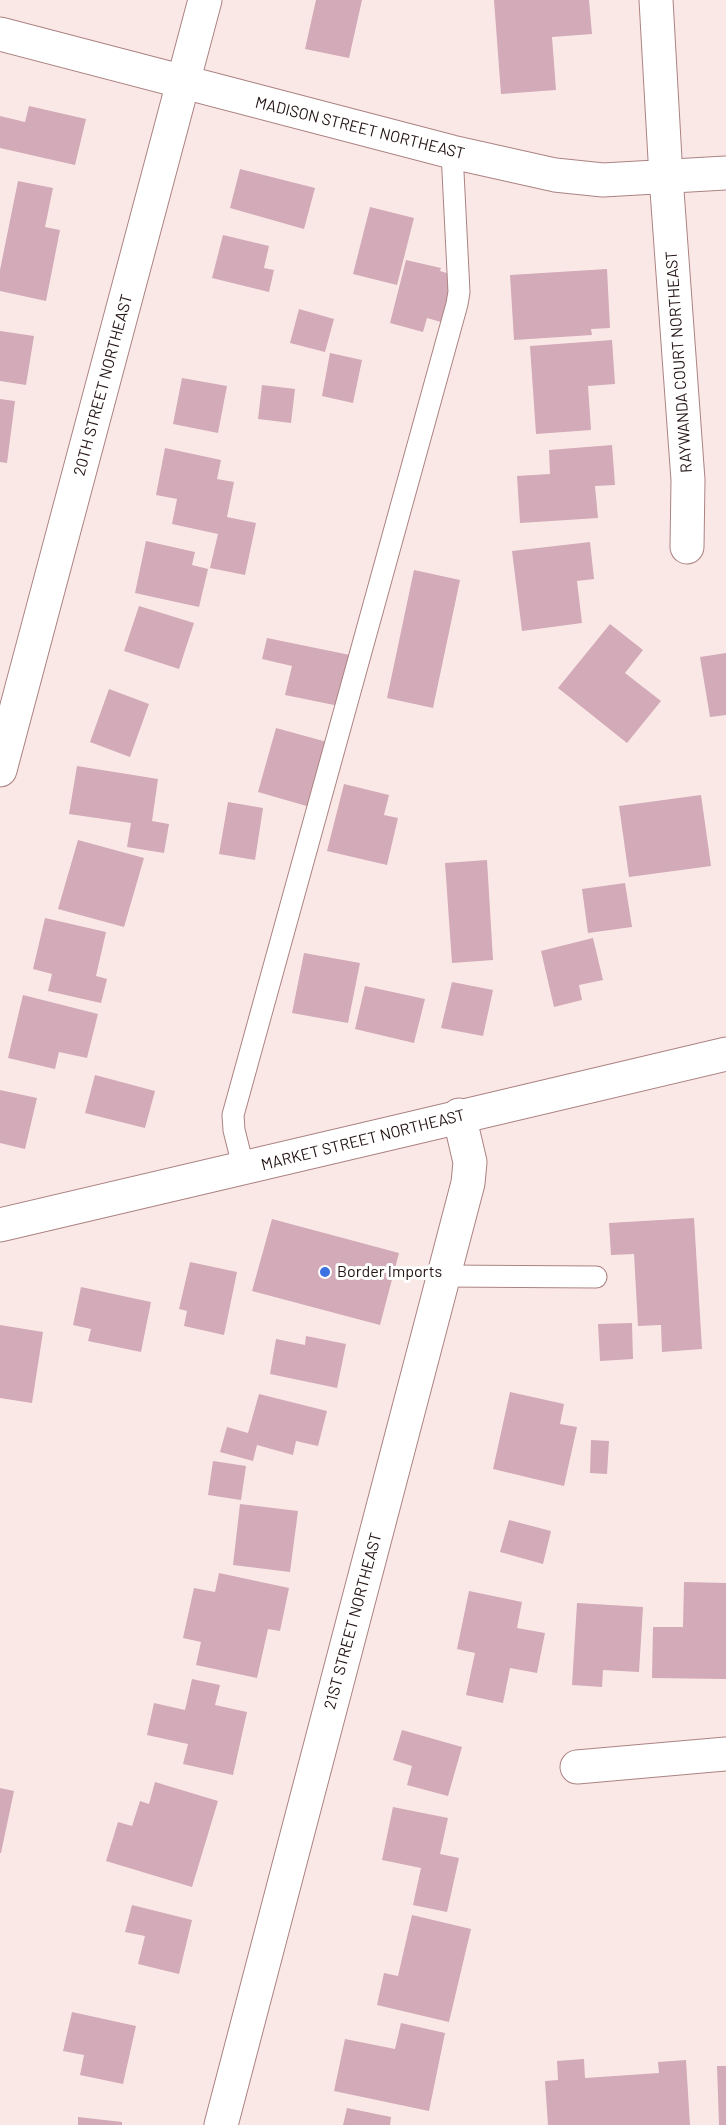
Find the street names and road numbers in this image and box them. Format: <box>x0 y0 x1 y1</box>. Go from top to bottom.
street label: MADISON STREET NORTHEAST <box>253 93 467 163</box>
street label: RAYWANDA COURT NORTHEAST <box>662 250 696 474</box>
street label: 20TH STREET NORTHEAST <box>70 292 136 478</box>
street label: MARKET STREET NORTHEAST <box>259 1105 467 1175</box>
street label: 21ST STREET NORTHEAST <box>320 1531 386 1711</box>

